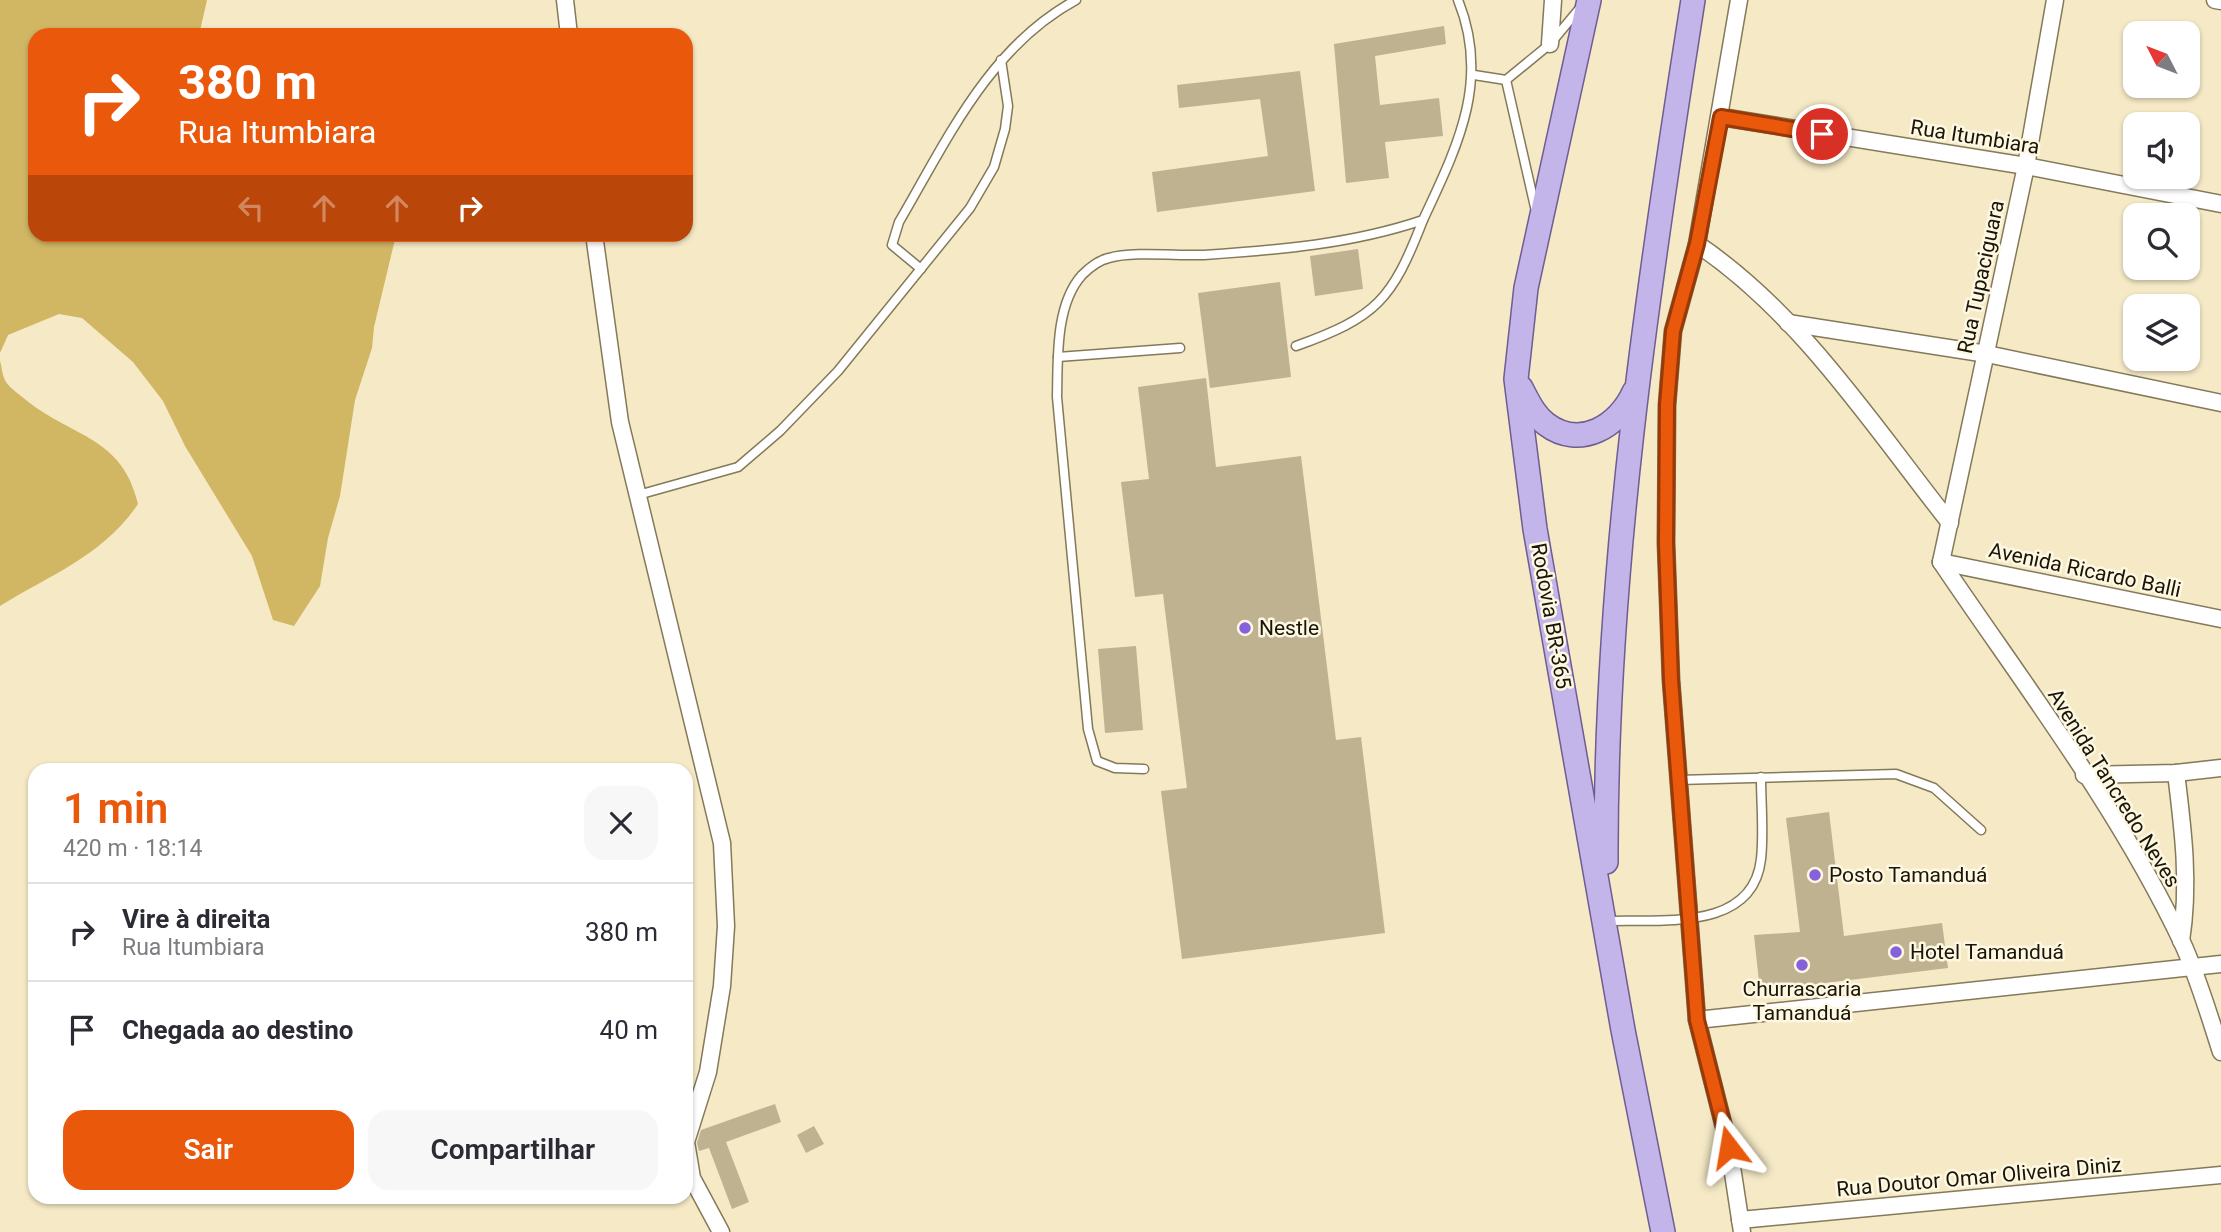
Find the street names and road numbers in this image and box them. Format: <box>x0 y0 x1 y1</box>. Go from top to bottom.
street label: Rua Itumbiara <box>1909 115 2041 159</box>
street label: Rua Tupaciguara <box>1953 198 2009 356</box>
street label: Avenida Ricardo Balli <box>1987 538 2183 602</box>
street label: Rodovia BR-365 <box>1526 541 1576 691</box>
street label: Avenida Tancredo Neves <box>2043 684 2185 892</box>
street label: Rua Doutor Omar Oliveira Diniz <box>1835 1153 2123 1201</box>

